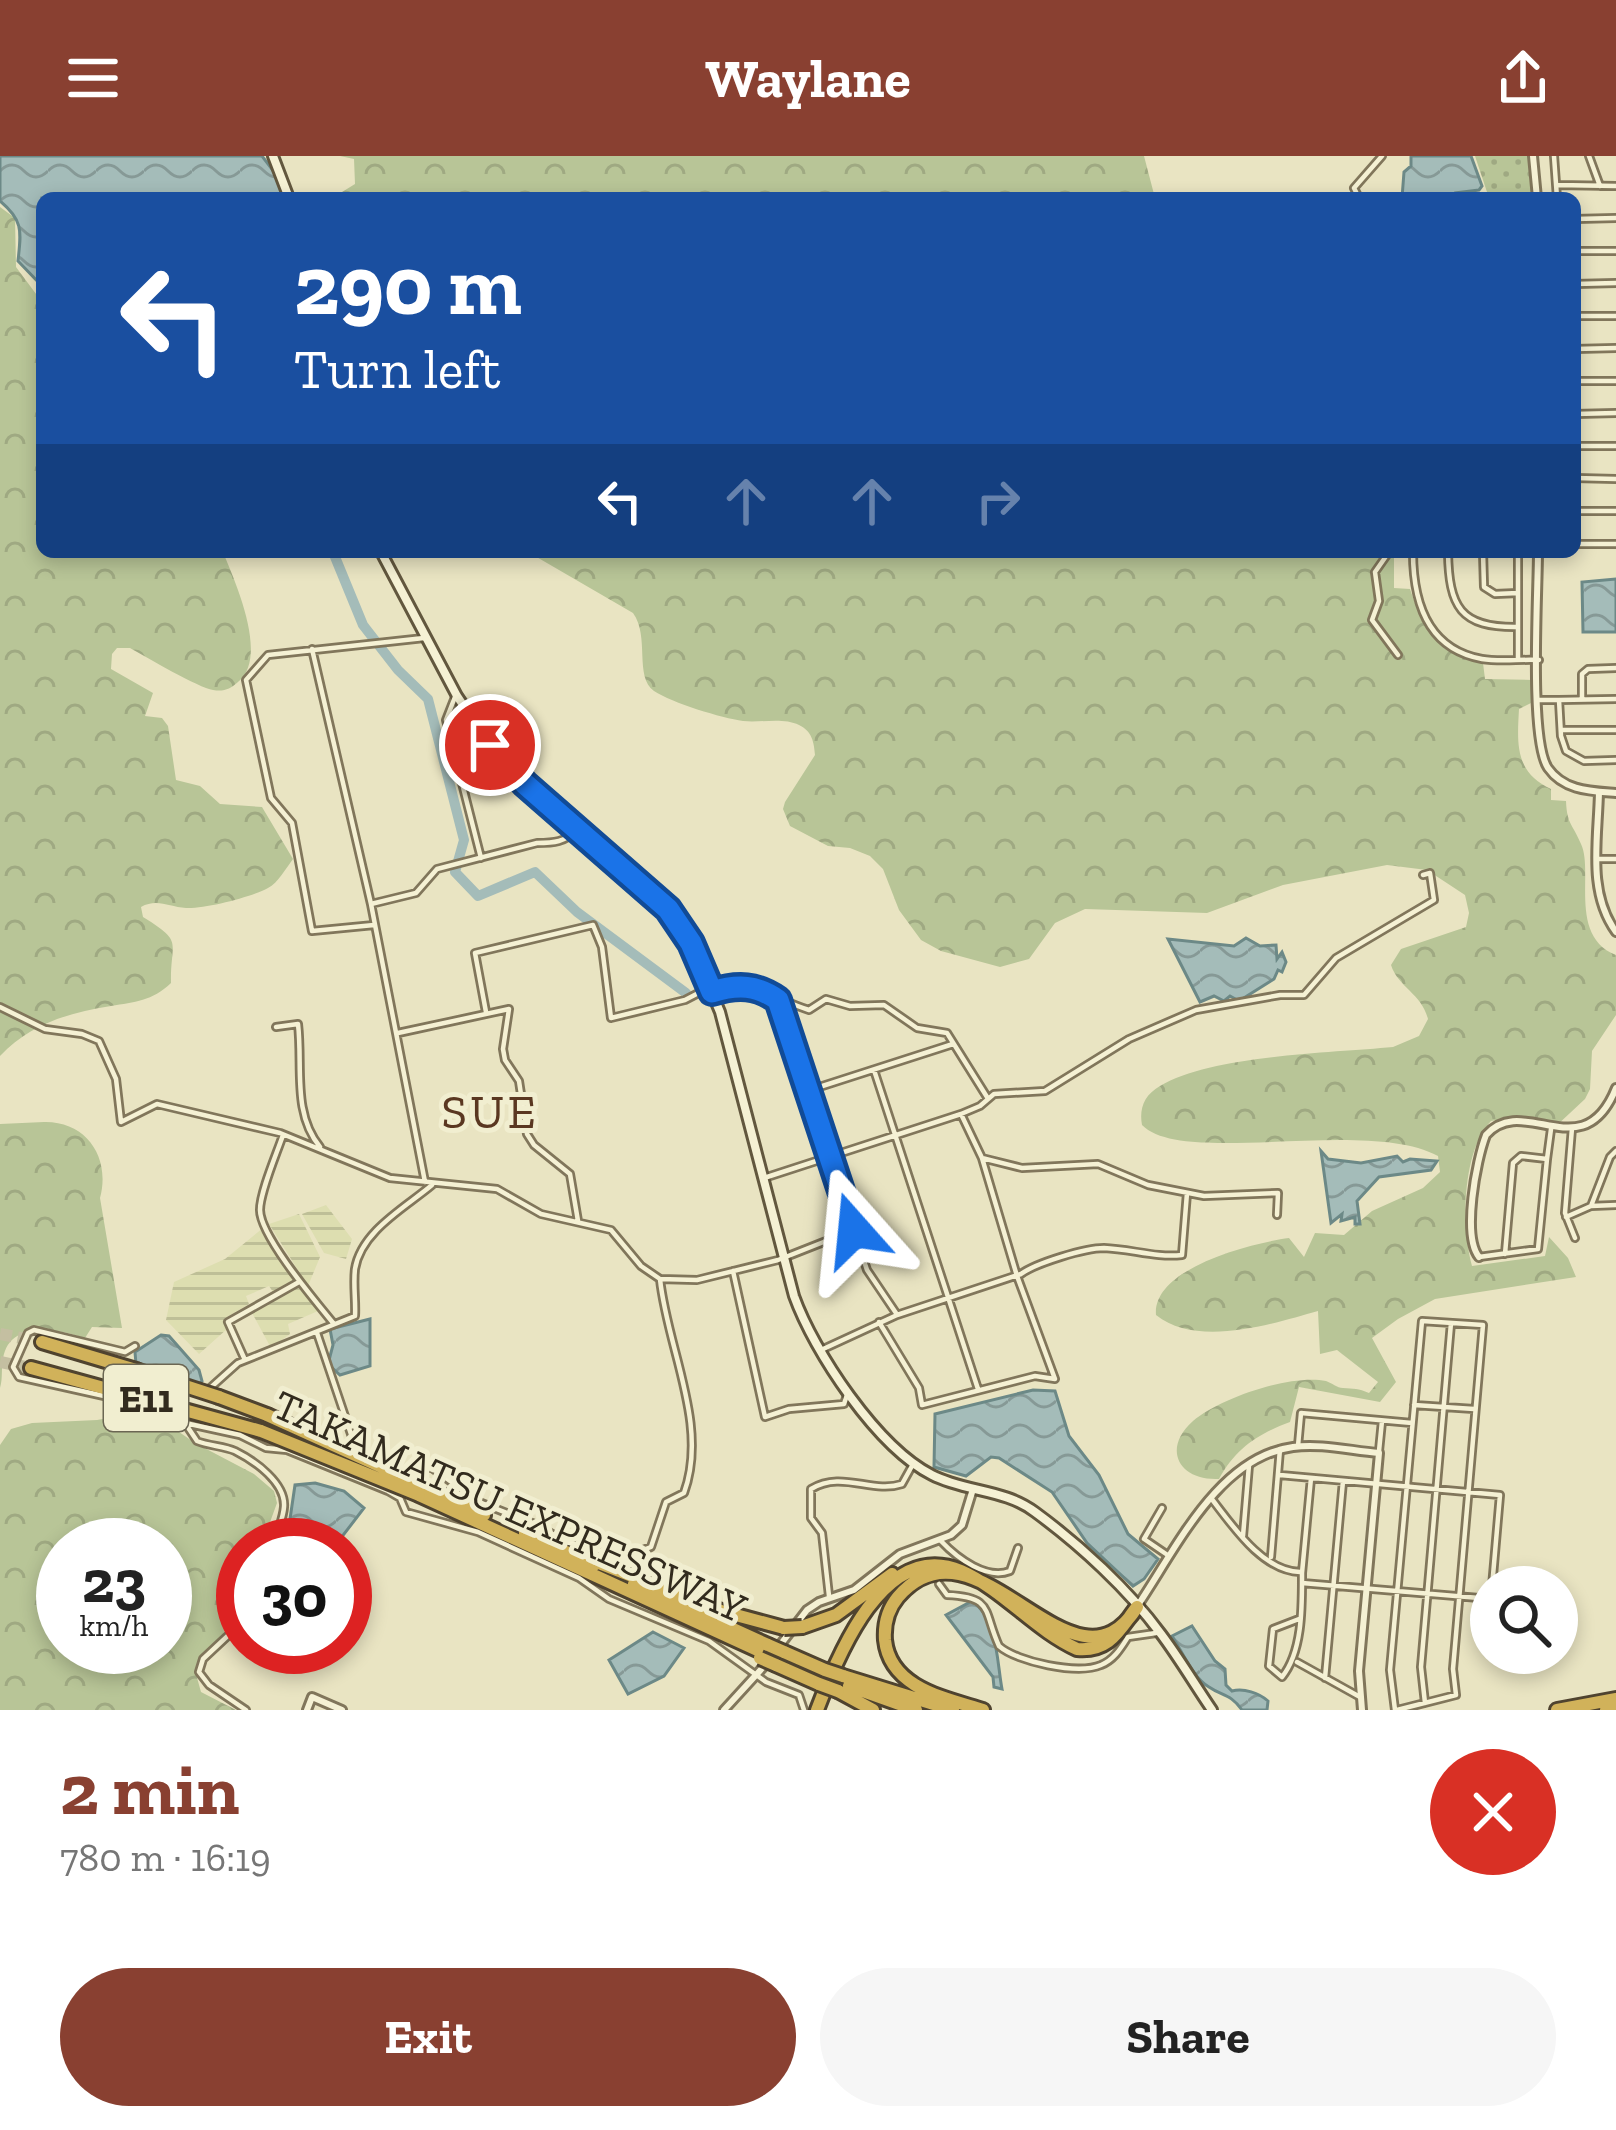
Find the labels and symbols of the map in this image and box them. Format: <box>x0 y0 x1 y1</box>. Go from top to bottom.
pin <box>439 694 541 796</box>
district label: SUE <box>441 1083 539 1140</box>
position arrow <box>791 1167 917 1293</box>
road number: E11 <box>104 1365 188 1431</box>
street label: TAKAMATSU EXPRESSWAY <box>266 1379 754 1634</box>
speed limit sign: 30 <box>216 1518 372 1674</box>

